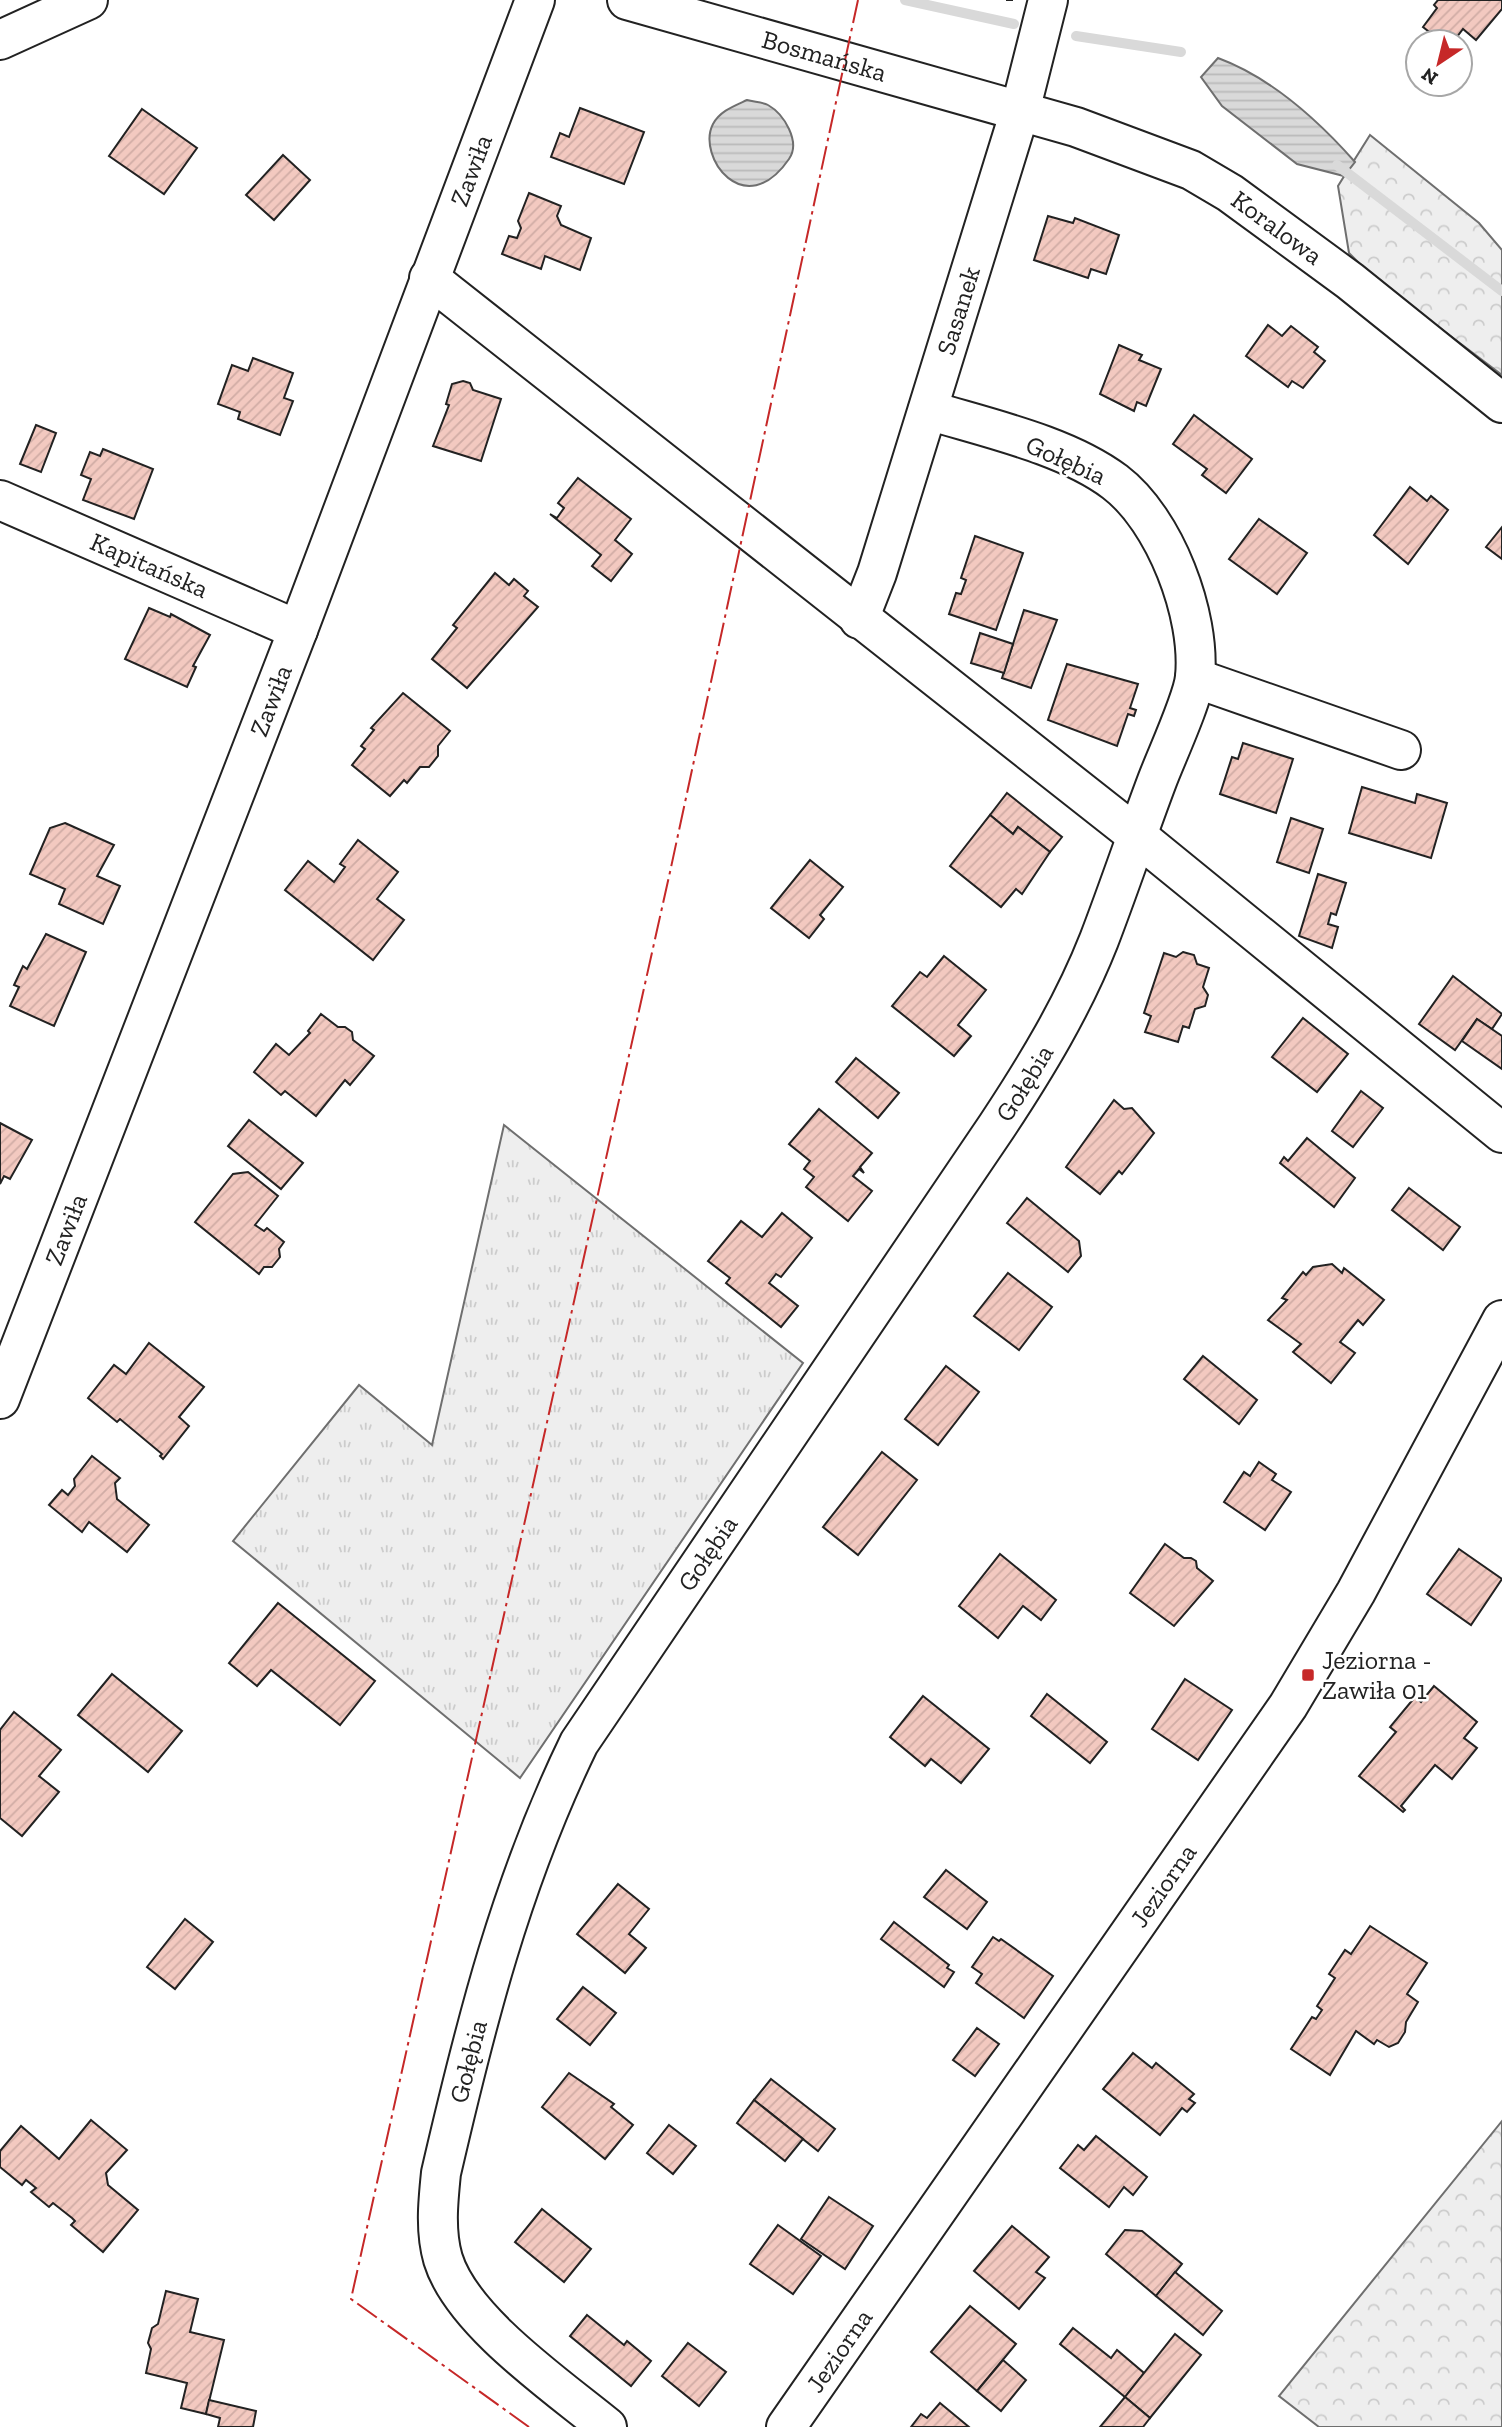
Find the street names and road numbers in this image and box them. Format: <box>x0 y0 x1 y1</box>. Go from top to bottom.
street label: Bosmańska <box>758 23 891 89</box>
street label: Zawiła <box>443 130 499 210</box>
street label: Koralowa <box>1225 183 1329 272</box>
street label: Sasanek <box>929 262 987 359</box>
street label: Gołębia <box>1021 428 1111 492</box>
street label: Kapitańska <box>86 525 214 605</box>
street label: Zawiła <box>242 660 299 741</box>
street label: Gołębia <box>988 1039 1060 1127</box>
street label: Zawiła <box>37 1189 94 1270</box>
street label: Gołębia <box>671 1509 745 1597</box>
street label: Jeziorna <box>1123 1837 1204 1933</box>
street label: Gołębia <box>442 2016 494 2106</box>
street label: Jeziorna <box>799 2302 880 2399</box>

